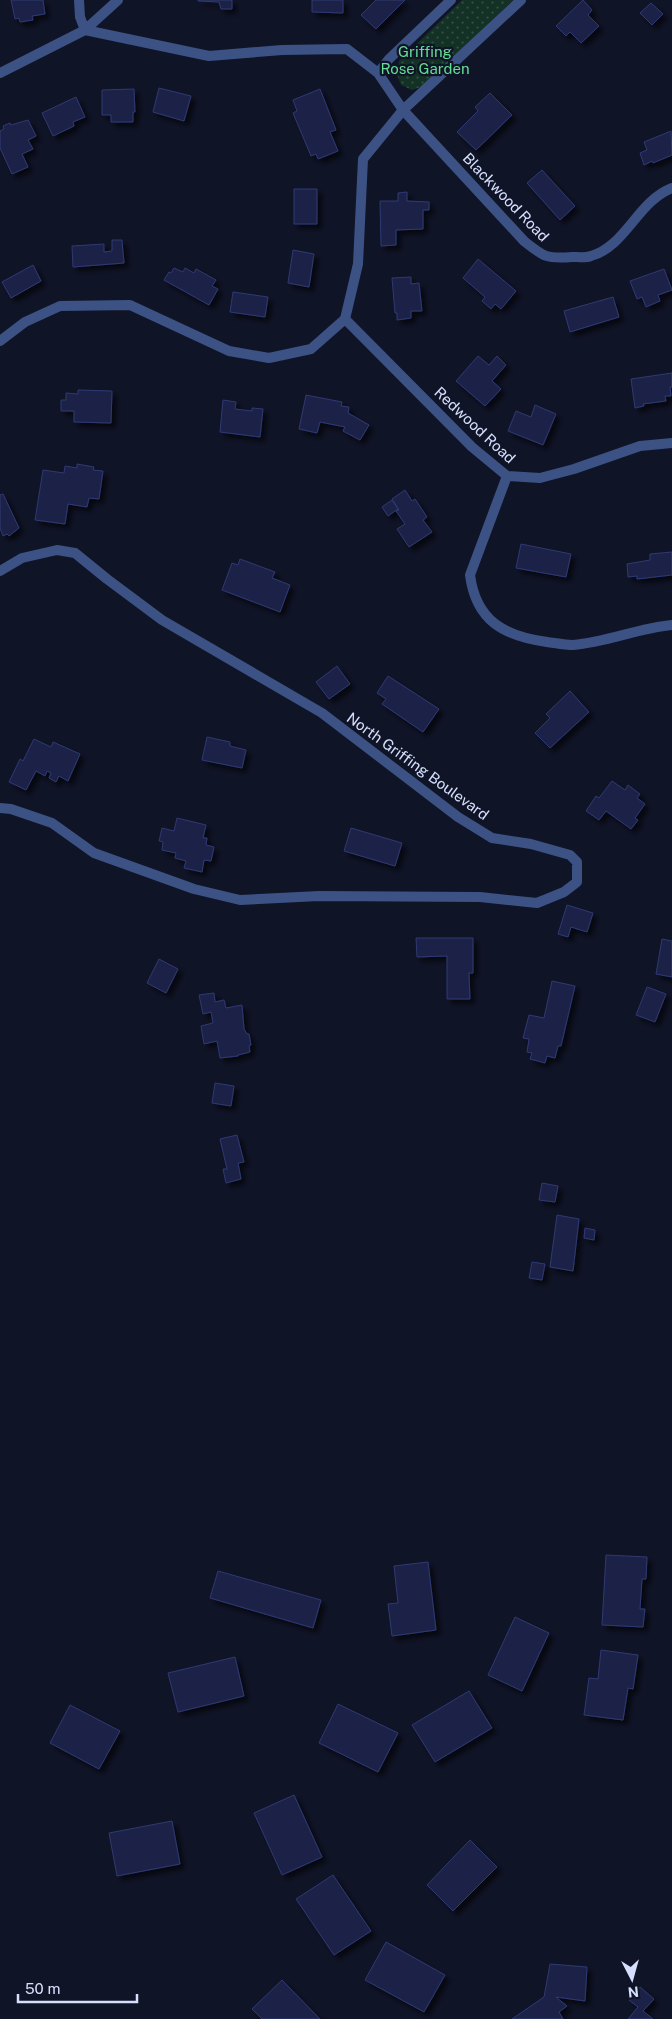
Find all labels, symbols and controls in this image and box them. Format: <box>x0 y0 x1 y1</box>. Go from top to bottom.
park label: Griffing Rose Garden <box>380 43 470 77</box>
street label: Blackwood Road <box>460 149 552 245</box>
street label: Redwood Road <box>431 383 519 467</box>
street label: North Griffing Boulevard <box>344 709 492 823</box>
north arrow <box>607 1954 657 2004</box>
scale bar <box>18 1972 136 2004</box>
text: 50 m <box>25 1980 60 1997</box>
text: N <box>627 1983 640 2000</box>

